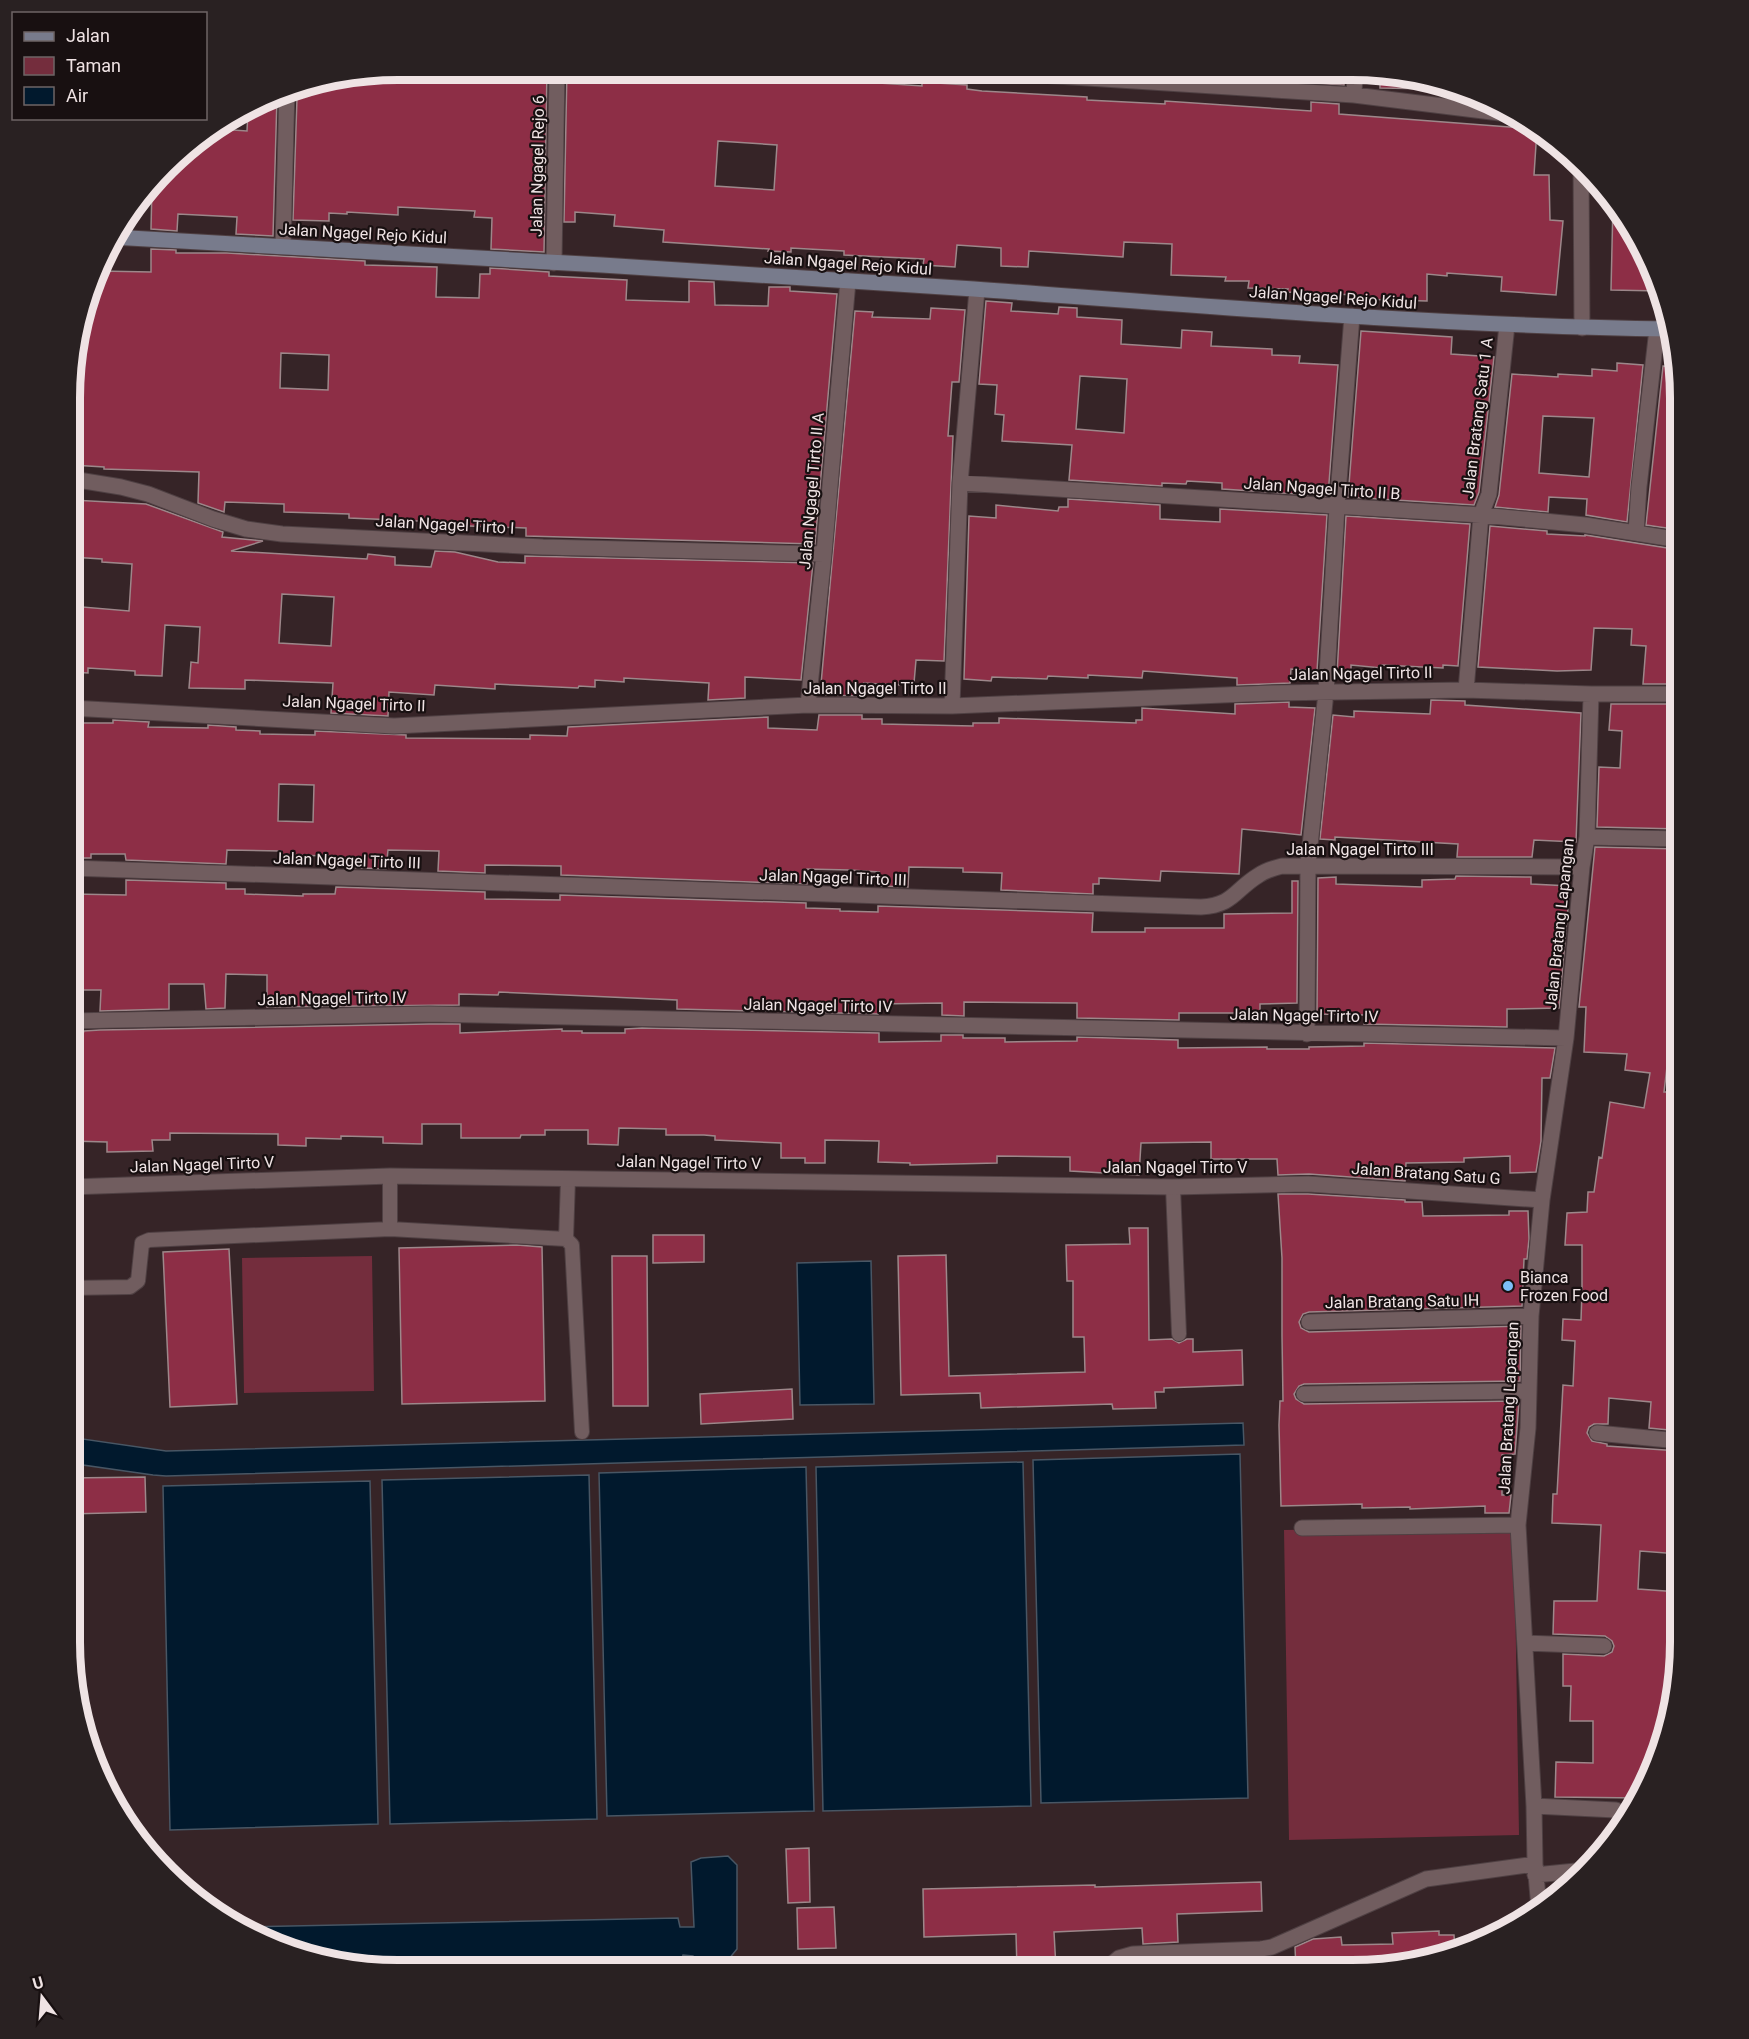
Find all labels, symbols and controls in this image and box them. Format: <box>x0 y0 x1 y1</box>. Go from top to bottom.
legend <box>12 12 207 120</box>
text: Jalan <box>66 25 110 46</box>
text: Taman <box>66 55 121 76</box>
text: Air <box>66 85 88 106</box>
street label: Jalan Ngagel Rejo 6 <box>527 95 548 237</box>
street label: Jalan Ngagel Rejo Kidul <box>278 220 448 247</box>
street label: Jalan Ngagel Rejo Kidul <box>763 248 933 279</box>
street label: Jalan Ngagel Rejo Kidul <box>1248 282 1418 313</box>
street label: Jalan Bratang Satu 1 A <box>1458 336 1497 500</box>
street label: Jalan Ngagel Tirto II A <box>795 411 828 570</box>
street label: Jalan Ngagel Tirto II B <box>1243 474 1401 503</box>
street label: Jalan Ngagel Tirto I <box>375 511 515 538</box>
street label: Jalan Ngagel Tirto II <box>1289 663 1433 684</box>
street label: Jalan Ngagel Tirto II <box>803 679 947 698</box>
street label: Jalan Ngagel Tirto II <box>282 692 426 715</box>
street label: Jalan Bratang Lapangan <box>1541 837 1578 1011</box>
street label: Jalan Ngagel Tirto III <box>1286 840 1434 859</box>
street label: Jalan Ngagel Tirto III <box>273 848 421 873</box>
street label: Jalan Ngagel Tirto III <box>759 865 907 890</box>
street label: Jalan Ngagel Tirto IV <box>257 988 407 1009</box>
street label: Jalan Ngagel Tirto IV <box>743 995 893 1016</box>
street label: Jalan Ngagel Tirto IV <box>1229 1005 1379 1026</box>
street label: Jalan Ngagel Tirto V <box>129 1152 275 1177</box>
street label: Jalan Ngagel Tirto V <box>617 1152 761 1173</box>
street label: Jalan Ngagel Tirto V <box>1103 1158 1247 1177</box>
street label: Jalan Bratang Satu G <box>1351 1159 1501 1188</box>
place label: Bianca Frozen Food <box>1520 1268 1608 1305</box>
marker: Bianca Frozen Food <box>1501 1279 1515 1293</box>
street label: Jalan Bratang Satu IH <box>1325 1291 1479 1312</box>
street label: Jalan Bratang Lapangan <box>1494 1321 1523 1495</box>
north arrow <box>12 1967 72 2027</box>
text: U <box>30 1972 46 1994</box>

